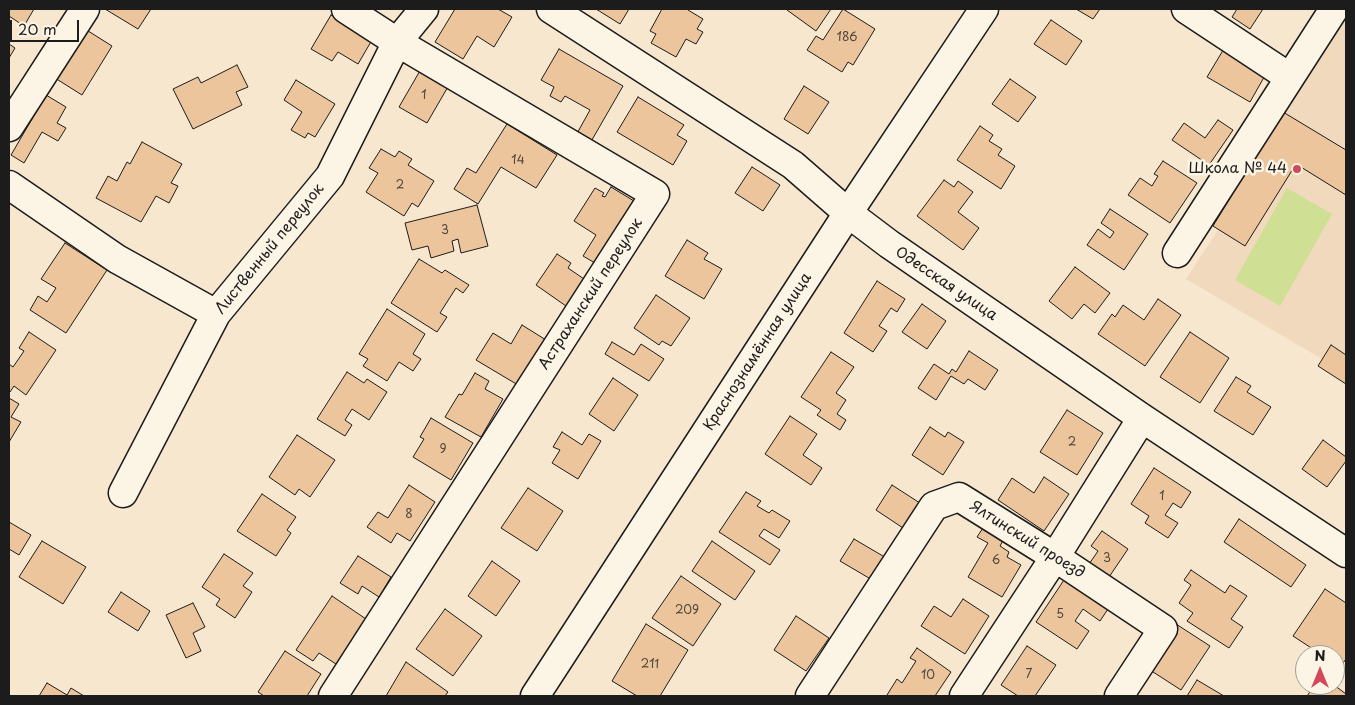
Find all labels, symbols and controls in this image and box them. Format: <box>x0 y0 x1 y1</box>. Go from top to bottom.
scale bar <box>12 10 81 42</box>
text: 20 m <box>18 17 57 40</box>
house number: 186 <box>837 31 857 45</box>
house number: 1 <box>421 89 427 103</box>
house number: 14 <box>511 154 525 168</box>
place label: Школа № 44 <box>1189 160 1287 178</box>
marker: Школа № 44 <box>1291 163 1303 175</box>
house number: 2 <box>396 179 404 193</box>
street label: Лиственный переулок <box>212 180 328 318</box>
street label: Астраханский переулок <box>535 215 647 373</box>
house number: 3 <box>441 224 449 238</box>
street label: Одесская улица <box>892 243 1000 325</box>
street label: Краснознамённая улица <box>700 270 816 434</box>
house number: 2 <box>1068 436 1076 450</box>
house number: 9 <box>439 443 447 457</box>
house number: 1 <box>1159 490 1165 504</box>
street label: Ялтинский проезд <box>966 497 1088 583</box>
house number: 8 <box>405 508 413 522</box>
house number: 3 <box>1103 552 1111 566</box>
house number: 6 <box>992 554 1000 568</box>
house number: 209 <box>675 604 699 618</box>
house number: 5 <box>1056 608 1064 622</box>
north arrow <box>1295 645 1345 695</box>
text: N <box>1314 645 1326 666</box>
house number: 211 <box>641 658 659 672</box>
house number: 7 <box>1026 668 1032 682</box>
house number: 10 <box>921 669 935 683</box>

